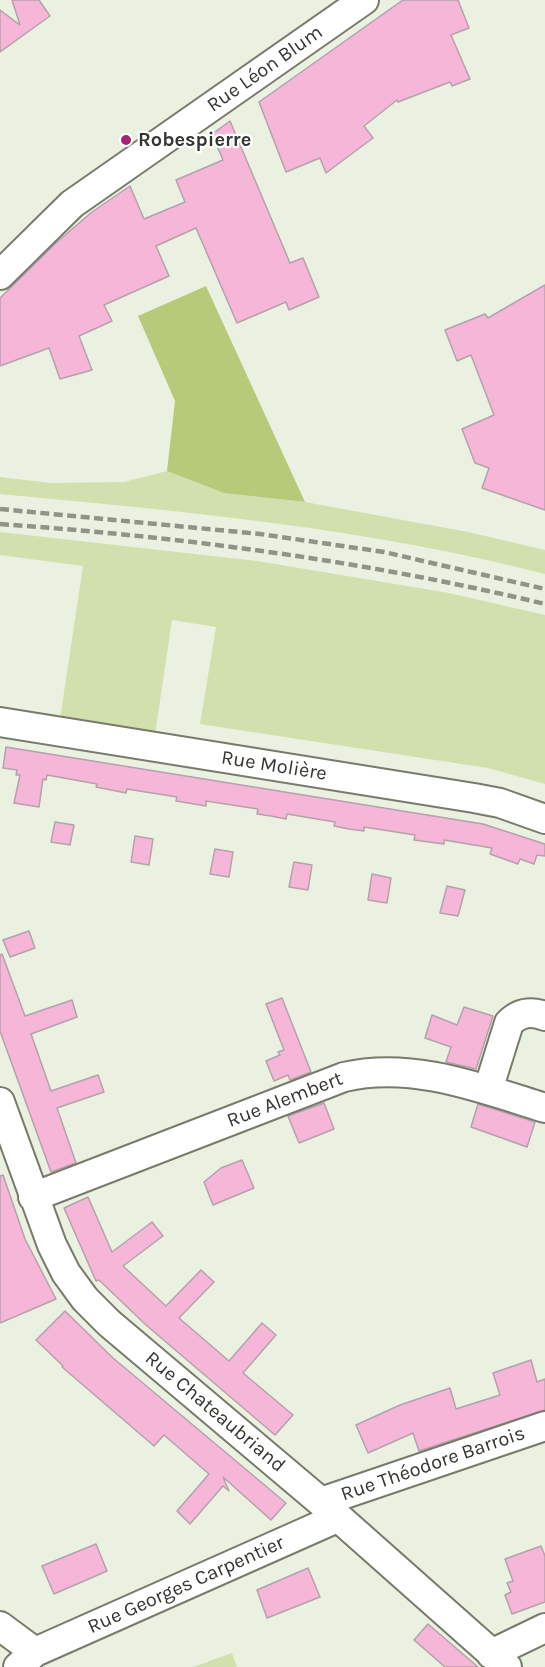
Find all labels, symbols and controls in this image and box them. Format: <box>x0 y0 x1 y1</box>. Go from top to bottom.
street label: Rue Léon Blum <box>203 20 327 118</box>
place label: Robespierre <box>138 128 251 152</box>
marker: Robespierre <box>119 133 133 147</box>
street label: Rue Molière <box>219 746 329 786</box>
street label: Rue Alembert <box>224 1067 346 1133</box>
street label: Rue Chateaubriand <box>140 1346 290 1478</box>
street label: Rue Théodore Barrois <box>338 1421 528 1507</box>
street label: Rue Georges Carpentier <box>84 1531 288 1639</box>

